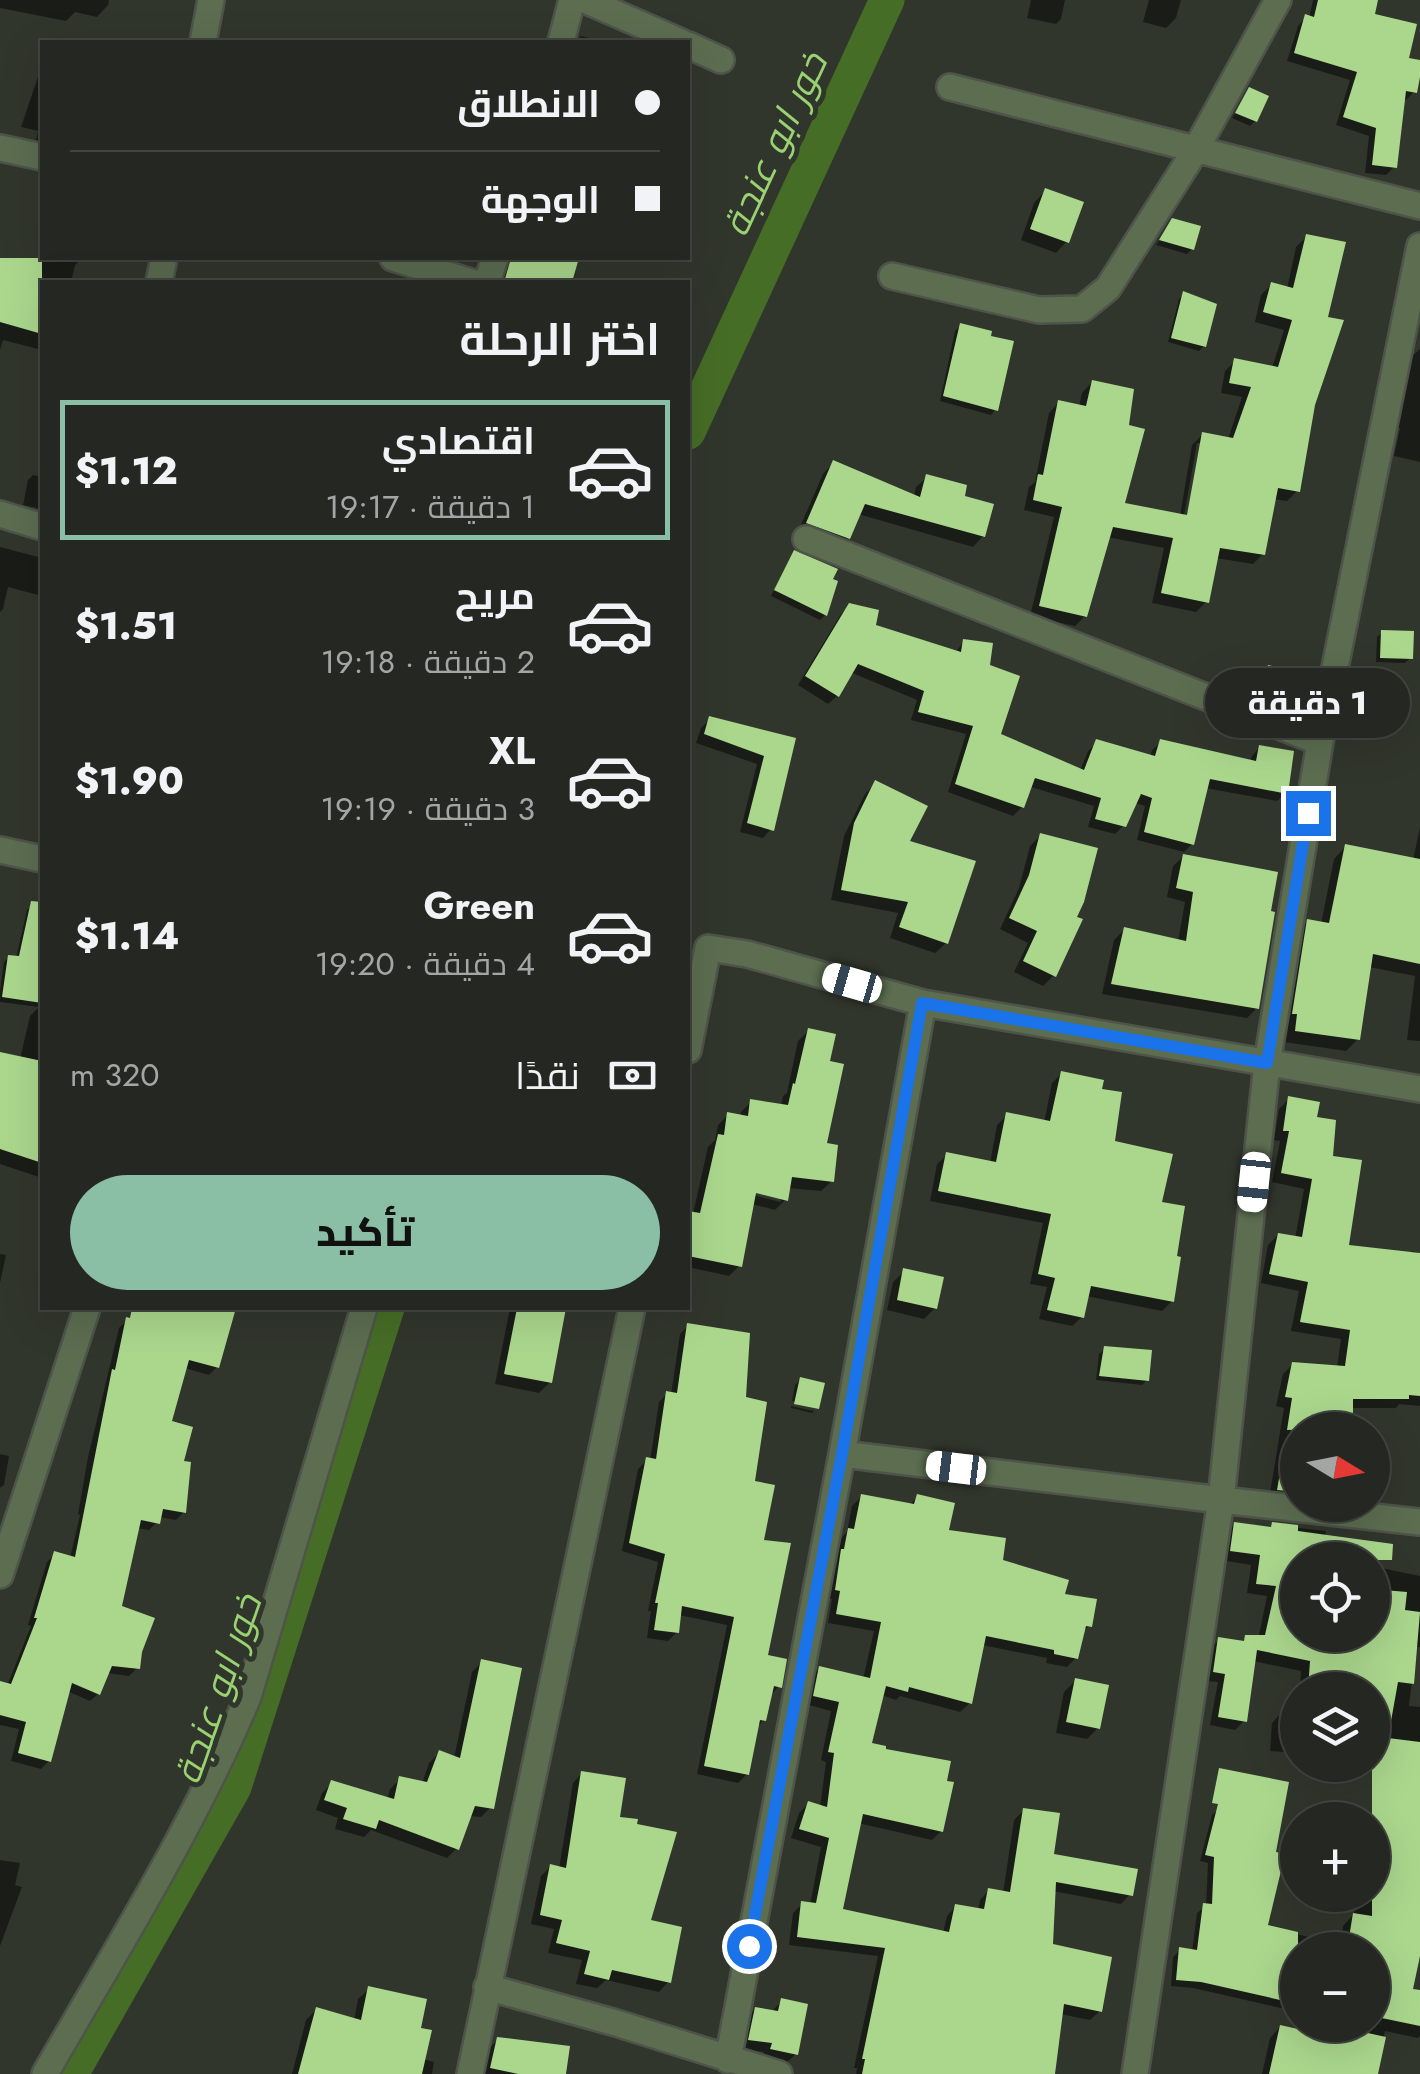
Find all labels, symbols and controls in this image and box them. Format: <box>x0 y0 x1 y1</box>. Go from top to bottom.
water label: خور ابو عنجة <box>707 41 841 245</box>
text: الانطلاق <box>457 76 600 131</box>
text: الوجهة <box>481 172 600 227</box>
text: اختر الرحلة <box>459 307 660 372</box>
text: اقتصادي <box>382 413 535 468</box>
icon: car <box>565 425 655 515</box>
text: $1.12 <box>75 443 178 498</box>
text: 1 دقيقة · 19:17 <box>325 484 535 530</box>
text: مريح <box>455 568 535 623</box>
icon: car <box>565 580 655 670</box>
text: $1.51 <box>75 598 177 653</box>
text: 2 دقيقة · 19:18 <box>321 639 535 685</box>
callout: 1 دقيقة <box>1206 668 1410 738</box>
text: 1 دقيقة <box>1248 680 1367 726</box>
text: XL <box>489 723 535 778</box>
icon: car <box>565 735 655 825</box>
text: $1.90 <box>75 753 184 808</box>
text: 3 دقيقة · 19:19 <box>321 786 535 832</box>
route end <box>1286 791 1331 836</box>
text: Green <box>424 878 535 933</box>
icon: car <box>565 890 655 980</box>
text: $1.14 <box>75 908 179 963</box>
text: 4 دقيقة · 19:20 <box>315 941 535 987</box>
car <box>819 960 885 1006</box>
text: نقدًا <box>515 1048 580 1103</box>
icon: cash <box>605 1048 660 1103</box>
text: 320 m <box>70 1052 159 1098</box>
car <box>1236 1151 1272 1213</box>
button: تأكيد <box>70 1175 660 1290</box>
north arrow <box>1280 1412 1390 1522</box>
map controls <box>1280 1412 1390 2042</box>
car <box>924 1449 988 1487</box>
button: locate <box>1280 1542 1390 1652</box>
water label: خور ابو عنجة <box>159 1585 276 1791</box>
button: layers <box>1280 1672 1390 1782</box>
button: + <box>1280 1802 1390 1912</box>
route start <box>727 1924 772 1969</box>
button: − <box>1280 1932 1390 2042</box>

